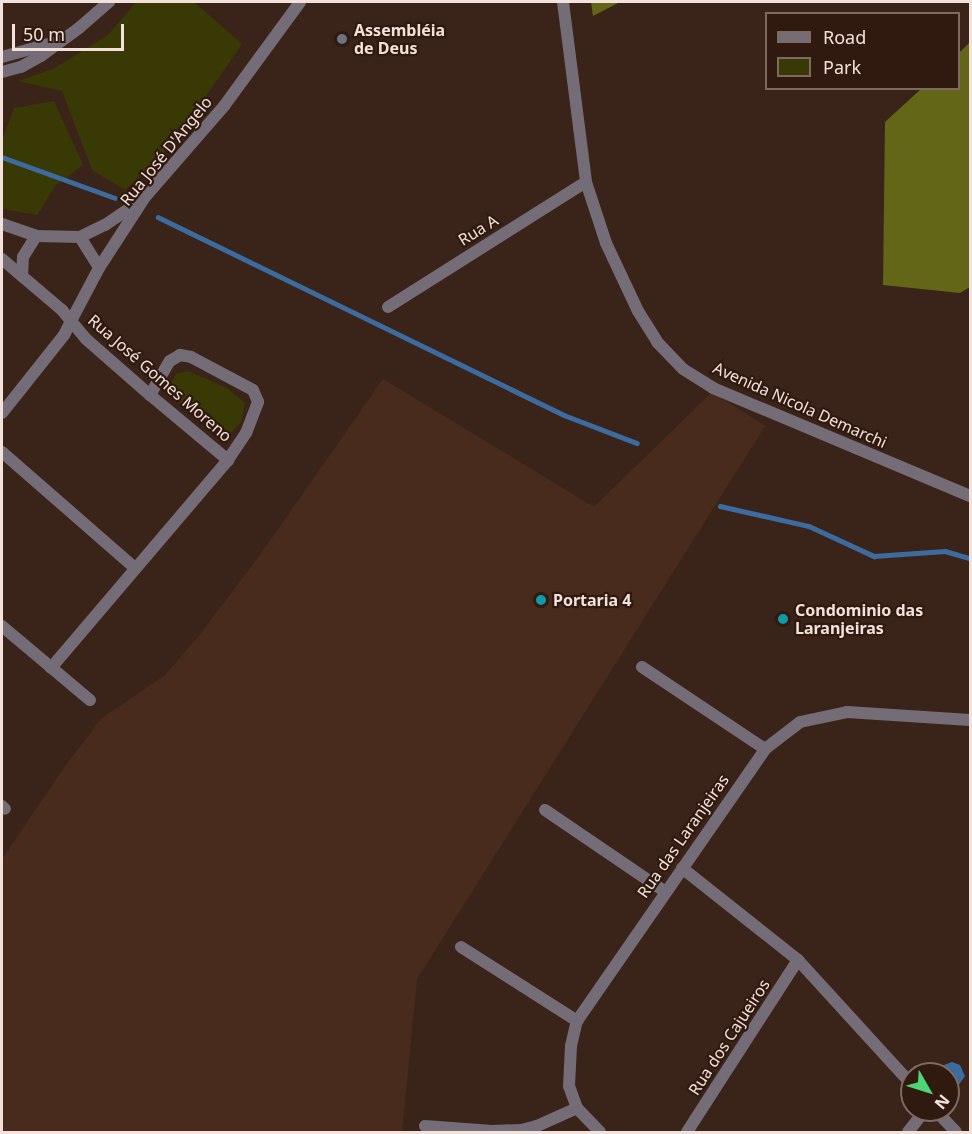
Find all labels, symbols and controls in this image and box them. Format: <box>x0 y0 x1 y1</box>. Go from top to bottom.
scale bar <box>15 12 128 50</box>
legend <box>765 12 960 90</box>
place label: Assembléia de Deus <box>354 20 445 58</box>
text: 50 m <box>23 22 65 46</box>
text: Road <box>823 25 866 49</box>
marker: Assembléia de Deus <box>335 32 349 46</box>
text: Park <box>823 55 861 79</box>
street label: Rua José D'Angelo <box>116 93 216 209</box>
street label: Rua A <box>455 210 501 250</box>
street label: Rua José Gomes Moreno <box>84 310 236 446</box>
street label: Avenida Nicola Demarchi <box>710 358 890 452</box>
place label: Portaria 4 <box>553 590 631 610</box>
marker: Portaria 4 <box>534 593 548 607</box>
place label: Condominio das Laranjeiras <box>795 600 923 638</box>
marker: Condominio das Laranjeiras <box>776 612 790 626</box>
street label: Rua das Laranjeiras <box>633 771 733 901</box>
street label: Rua dos Cajueiros <box>684 975 774 1099</box>
north arrow <box>900 1062 960 1122</box>
text: N <box>930 1090 955 1114</box>

